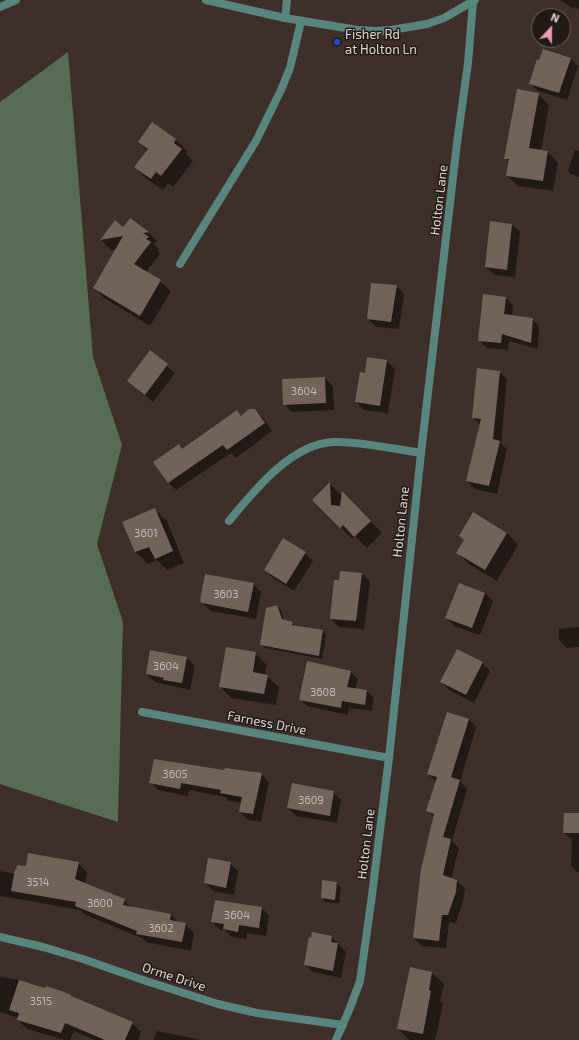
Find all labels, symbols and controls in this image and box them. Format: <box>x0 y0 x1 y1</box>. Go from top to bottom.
north arrow <box>531 8 571 48</box>
text: N <box>549 10 561 25</box>
place label: Fisher Rd at Holton Ln <box>345 27 417 58</box>
marker: Fisher Rd at Holton Ln <box>332 37 342 47</box>
street label: Holton Lane <box>427 164 451 236</box>
house number: 3604 <box>291 384 317 398</box>
street label: Holton Lane <box>390 486 412 558</box>
house number: 3601 <box>134 526 158 540</box>
house number: 3603 <box>213 587 239 601</box>
house number: 3604 <box>153 659 179 673</box>
house number: 3608 <box>310 685 336 699</box>
street label: Farness Drive <box>226 708 308 738</box>
house number: 3605 <box>163 767 187 781</box>
house number: 3609 <box>298 793 324 807</box>
street label: Holton Lane <box>354 808 378 880</box>
house number: 3514 <box>26 875 50 889</box>
house number: 3600 <box>87 896 113 910</box>
house number: 3604 <box>224 908 250 922</box>
house number: 3602 <box>148 921 174 935</box>
street label: Orme Drive <box>140 959 208 995</box>
house number: 3515 <box>30 994 52 1008</box>

